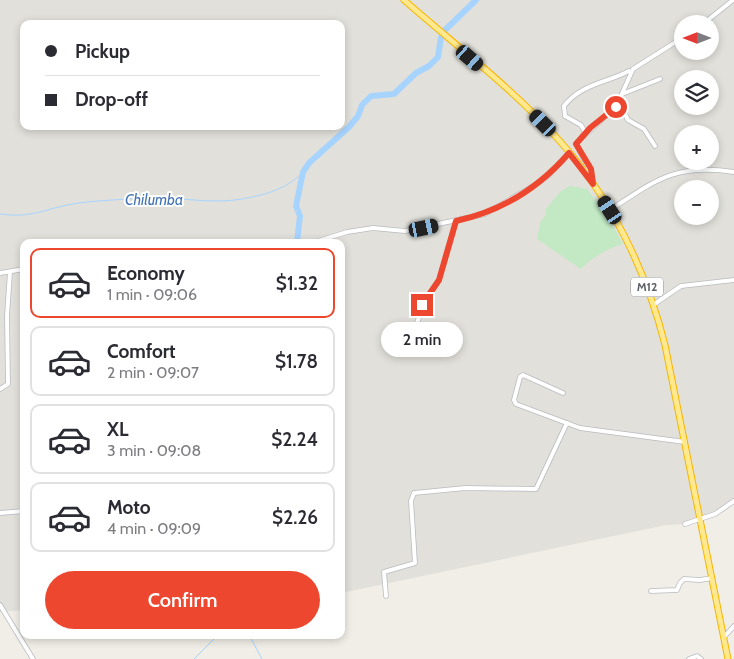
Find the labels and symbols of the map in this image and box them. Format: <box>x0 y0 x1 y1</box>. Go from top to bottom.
north arrow <box>674 15 719 60</box>
car <box>453 42 486 74</box>
route start <box>605 96 627 118</box>
car <box>527 107 558 139</box>
water label: Chilumba <box>125 191 183 209</box>
car <box>595 193 624 227</box>
car <box>407 218 440 238</box>
road number: M12 <box>631 278 663 296</box>
route end <box>411 294 433 316</box>
callout: 2 min <box>381 322 463 358</box>

